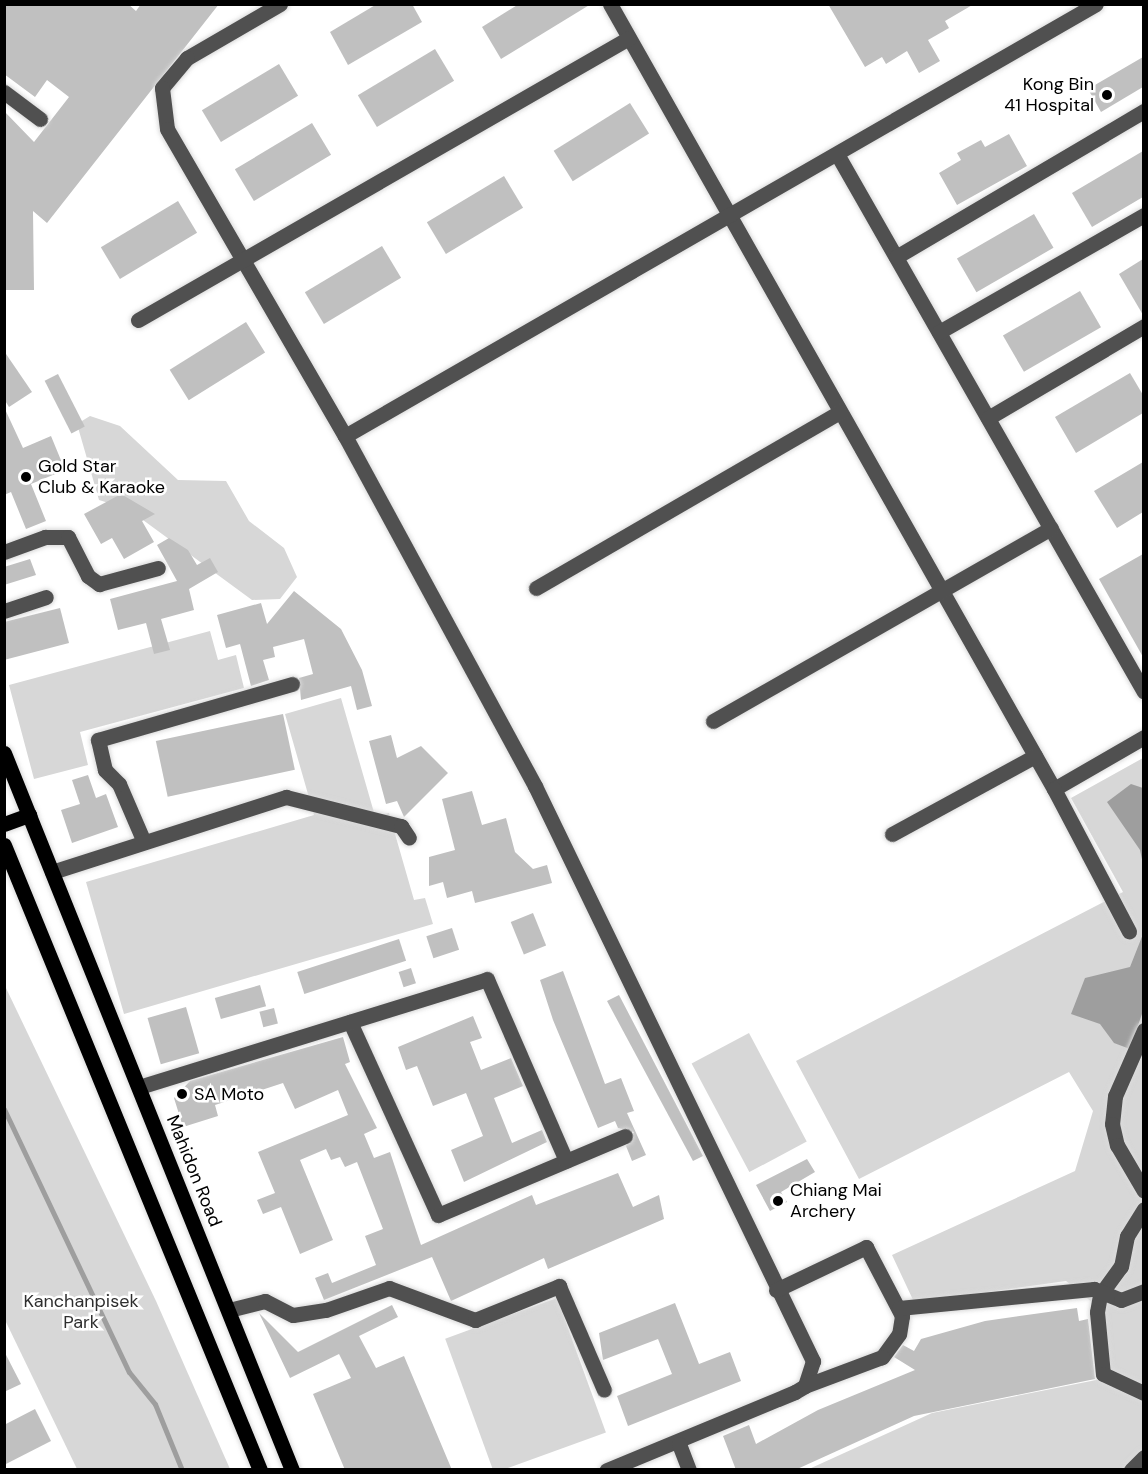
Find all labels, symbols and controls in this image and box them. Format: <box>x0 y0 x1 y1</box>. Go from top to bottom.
place label: Kong Bin 41 Hospital <box>1004 74 1094 116</box>
marker: Kong Bin 41 Hospital <box>1098 86 1116 104</box>
place label: Gold Star Club & Karaoke <box>38 456 165 498</box>
marker: Gold Star Club & Karaoke <box>19 470 33 484</box>
place label: SA Moto <box>194 1083 264 1105</box>
marker: SA Moto <box>175 1087 189 1101</box>
street label: Mahidon Road <box>162 1112 226 1230</box>
place label: Chiang Mai Archery <box>790 1180 882 1222</box>
marker: Chiang Mai Archery <box>771 1194 785 1208</box>
park label: Kanchanpisek Park <box>24 1291 138 1334</box>

